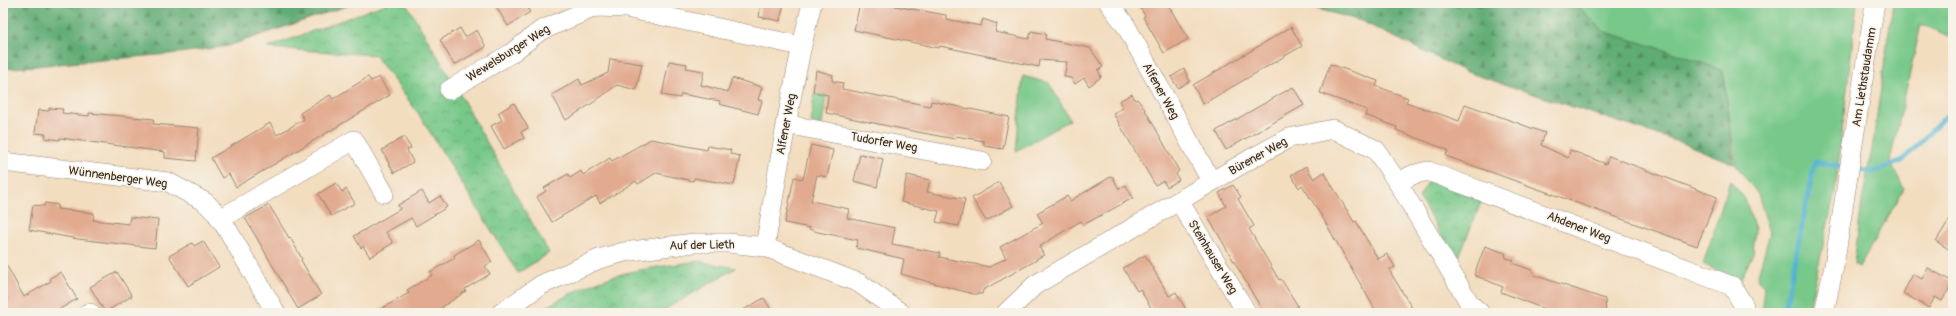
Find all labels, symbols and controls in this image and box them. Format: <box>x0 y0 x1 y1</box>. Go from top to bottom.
street label: Wewelsburger Weg <box>464 22 553 85</box>
street label: Am Liethstaudamm <box>1849 26 1880 128</box>
street label: Alfener Weg <box>1139 60 1182 122</box>
street label: Alfener Weg <box>773 92 800 156</box>
street label: Tudorfer Weg <box>849 129 919 156</box>
street label: Bürener Weg <box>1226 134 1290 179</box>
street label: Wünnenberger Weg <box>68 163 168 192</box>
street label: Ahdener Weg <box>1545 208 1613 246</box>
street label: Steinhauser Weg <box>1185 217 1241 297</box>
street label: Auf der Lieth <box>669 237 735 254</box>

